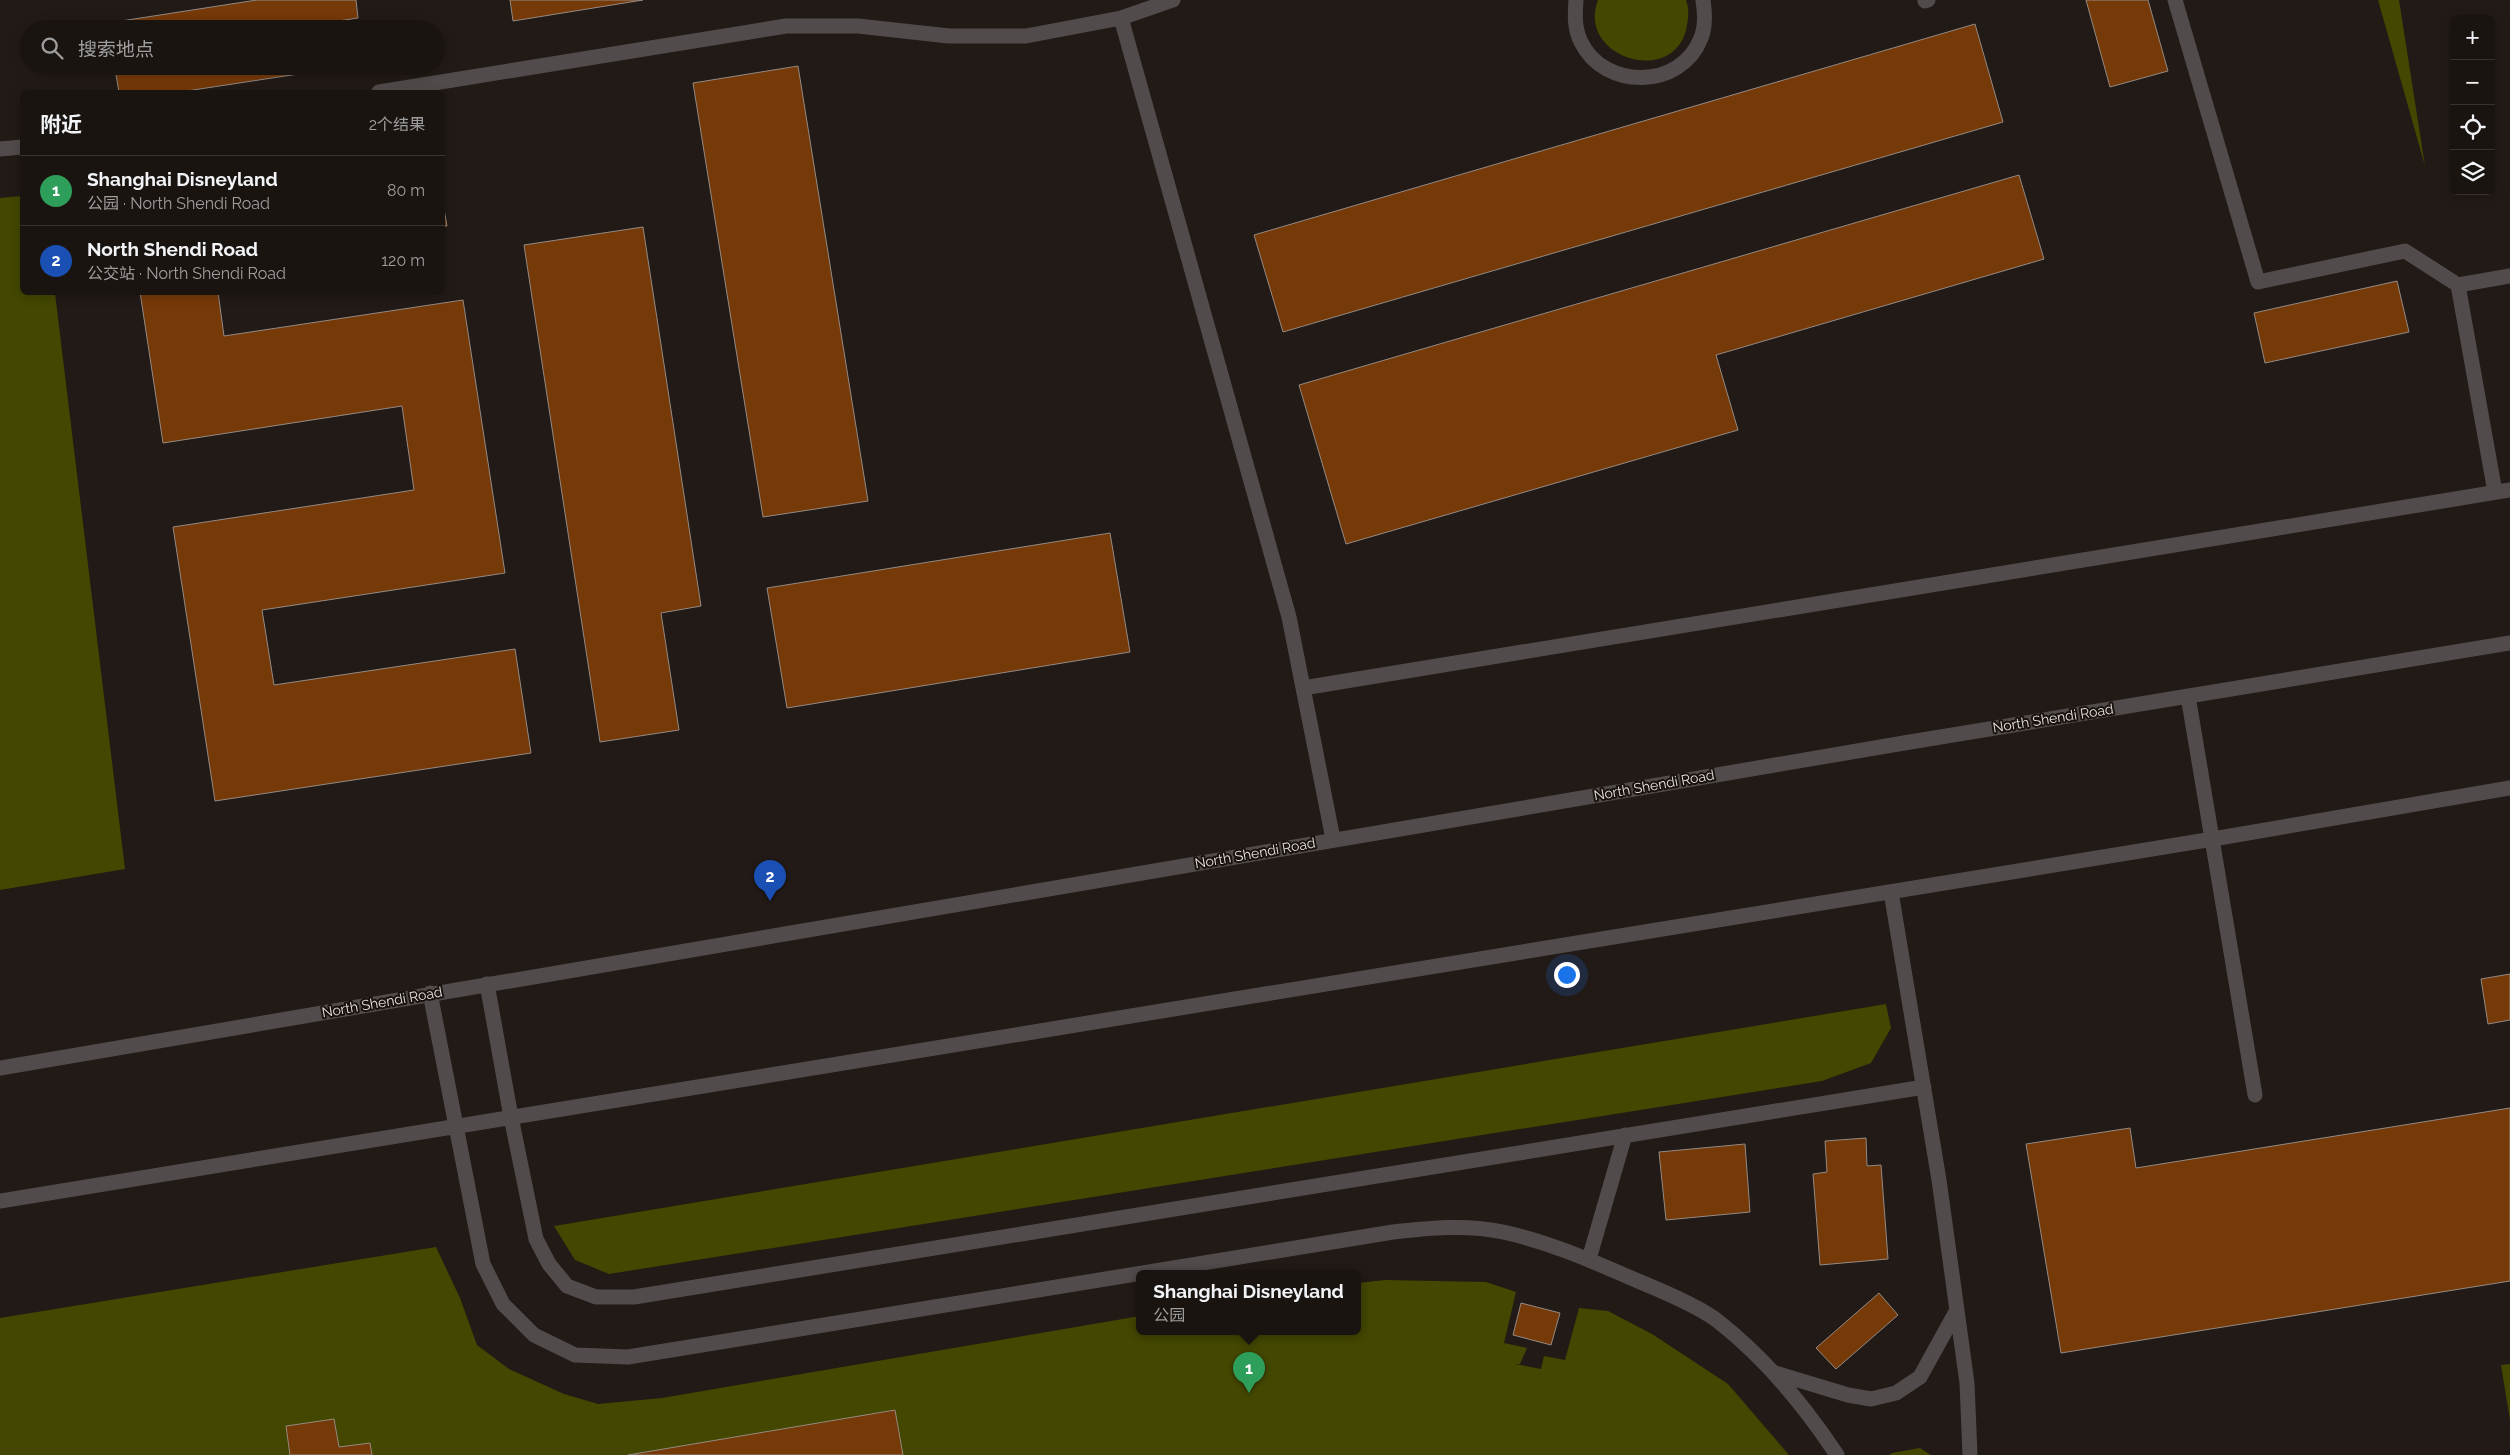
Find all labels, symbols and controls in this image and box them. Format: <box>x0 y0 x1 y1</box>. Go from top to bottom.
map controls <box>2450 15 2495 195</box>
button: + <box>2450 15 2495 60</box>
search box <box>20 20 445 75</box>
icon: search <box>38 34 66 62</box>
text: 搜索地点 <box>78 38 154 60</box>
button: − <box>2450 60 2495 105</box>
button: locate <box>2450 105 2495 150</box>
text: 附近 <box>40 112 82 137</box>
text: 2个结果 <box>369 115 425 134</box>
button: layers <box>2450 150 2495 195</box>
text: Shanghai Disneyland <box>87 168 278 190</box>
text: 1 <box>52 181 60 200</box>
text: 80 m <box>387 181 425 200</box>
text: 公园 · North Shendi Road <box>87 194 270 213</box>
text: North Shendi Road <box>87 238 258 260</box>
text: 2 <box>51 251 61 270</box>
text: 120 m <box>381 251 425 270</box>
text: 公交站 · North Shendi Road <box>87 264 286 283</box>
street label: North Shendi Road <box>1991 701 2115 735</box>
street label: North Shendi Road <box>1592 767 1716 803</box>
street label: North Shendi Road <box>1193 835 1317 871</box>
pin: 2 <box>754 860 786 901</box>
your location <box>1554 962 1580 988</box>
street label: North Shendi Road <box>320 984 444 1020</box>
popup <box>1136 1270 1361 1335</box>
text: Shanghai Disneyland <box>1153 1280 1344 1302</box>
text: 公园 <box>1153 1306 1185 1325</box>
pin: 1 <box>1233 1352 1265 1393</box>

